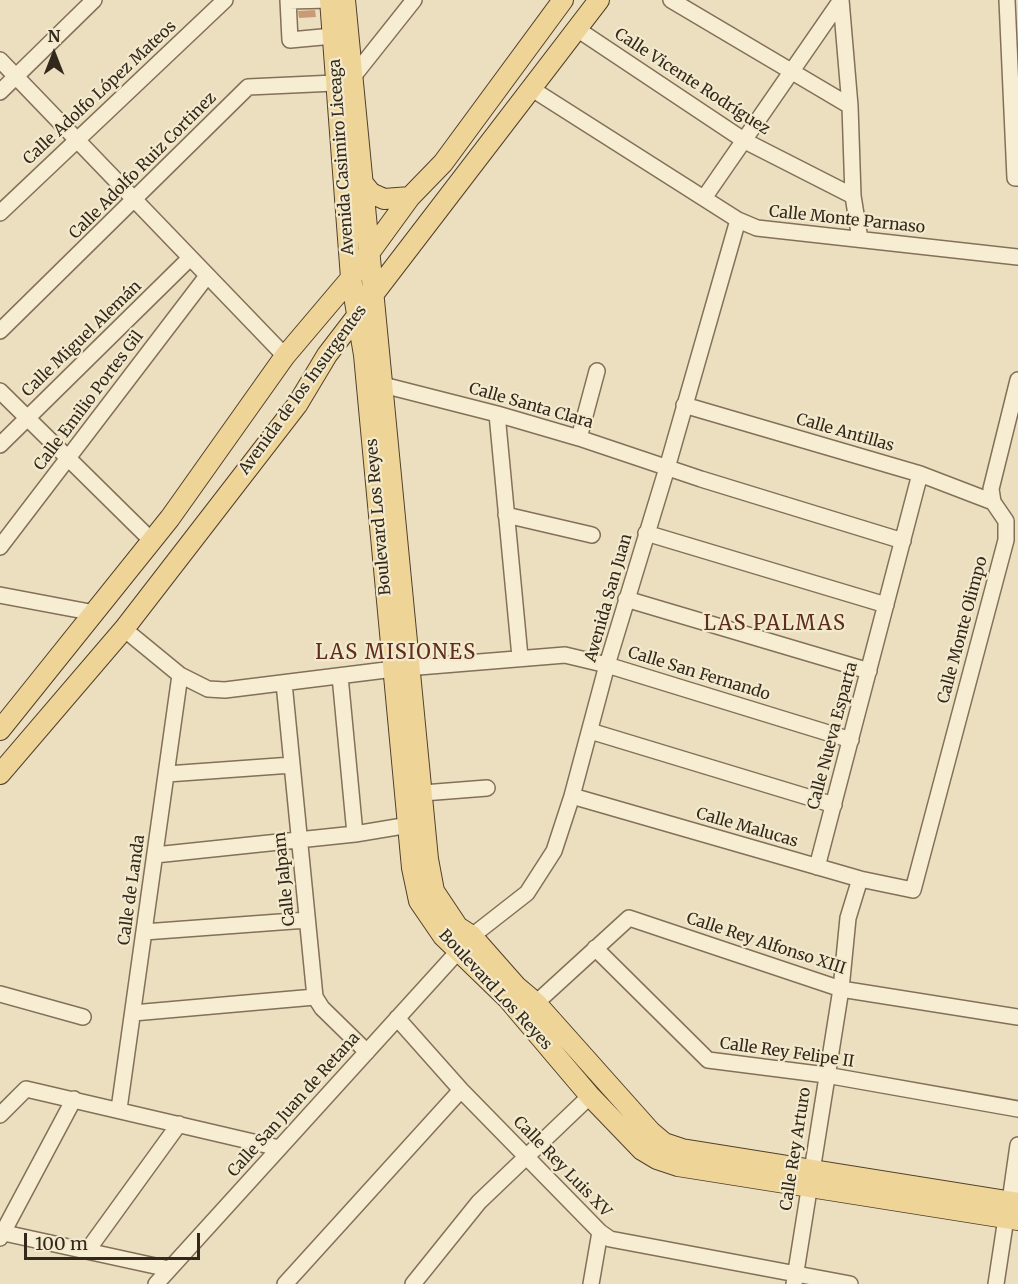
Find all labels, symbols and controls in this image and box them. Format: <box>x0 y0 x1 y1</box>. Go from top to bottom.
street label: Calle Adolfo López Mateos <box>20 17 180 169</box>
north arrow <box>24 24 84 84</box>
street label: Calle Vicente Rodríguez <box>611 25 773 139</box>
text: N <box>48 26 60 46</box>
street label: Avenida Casimiro Liceaga <box>326 58 358 256</box>
street label: Calle Adolfo Ruiz Cortinez <box>66 89 220 243</box>
street label: Calle Monte Parnaso <box>768 202 926 238</box>
street label: Calle Miguel Alemán <box>18 277 146 401</box>
street label: Avenida de los Insurgentes <box>235 302 371 478</box>
street label: Calle Emilio Portes Gil <box>30 327 148 475</box>
street label: Calle Santa Clara <box>467 379 595 433</box>
street label: Calle Antillas <box>794 410 896 456</box>
street label: Boulevard Los Reyes <box>363 438 395 596</box>
street label: Avenida San Juan <box>581 532 637 664</box>
street label: Calle Monte Olimpo <box>934 554 992 706</box>
district label: LAS PALMAS <box>704 612 846 636</box>
district label: LAS MISIONES <box>315 641 477 665</box>
street label: Calle San Fernando <box>626 643 772 705</box>
street label: Calle Nueva Esparta <box>804 660 862 812</box>
street label: Calle Malucas <box>694 804 800 852</box>
street label: Calle Jalpam <box>271 831 299 927</box>
street label: Calle de Landa <box>115 834 149 946</box>
street label: Calle Rey Alfonso XIII <box>684 909 848 979</box>
street label: Boulevard Los Reyes <box>434 926 556 1054</box>
street label: Calle San Juan de Retana <box>224 1029 364 1181</box>
street label: Calle Rey Felipe II <box>719 1034 855 1072</box>
street label: Calle Rey Arturo <box>777 1086 815 1212</box>
street label: Calle Rey Luis XV <box>509 1113 615 1221</box>
scale bar <box>27 1221 202 1259</box>
text: 100 m <box>35 1232 88 1255</box>

